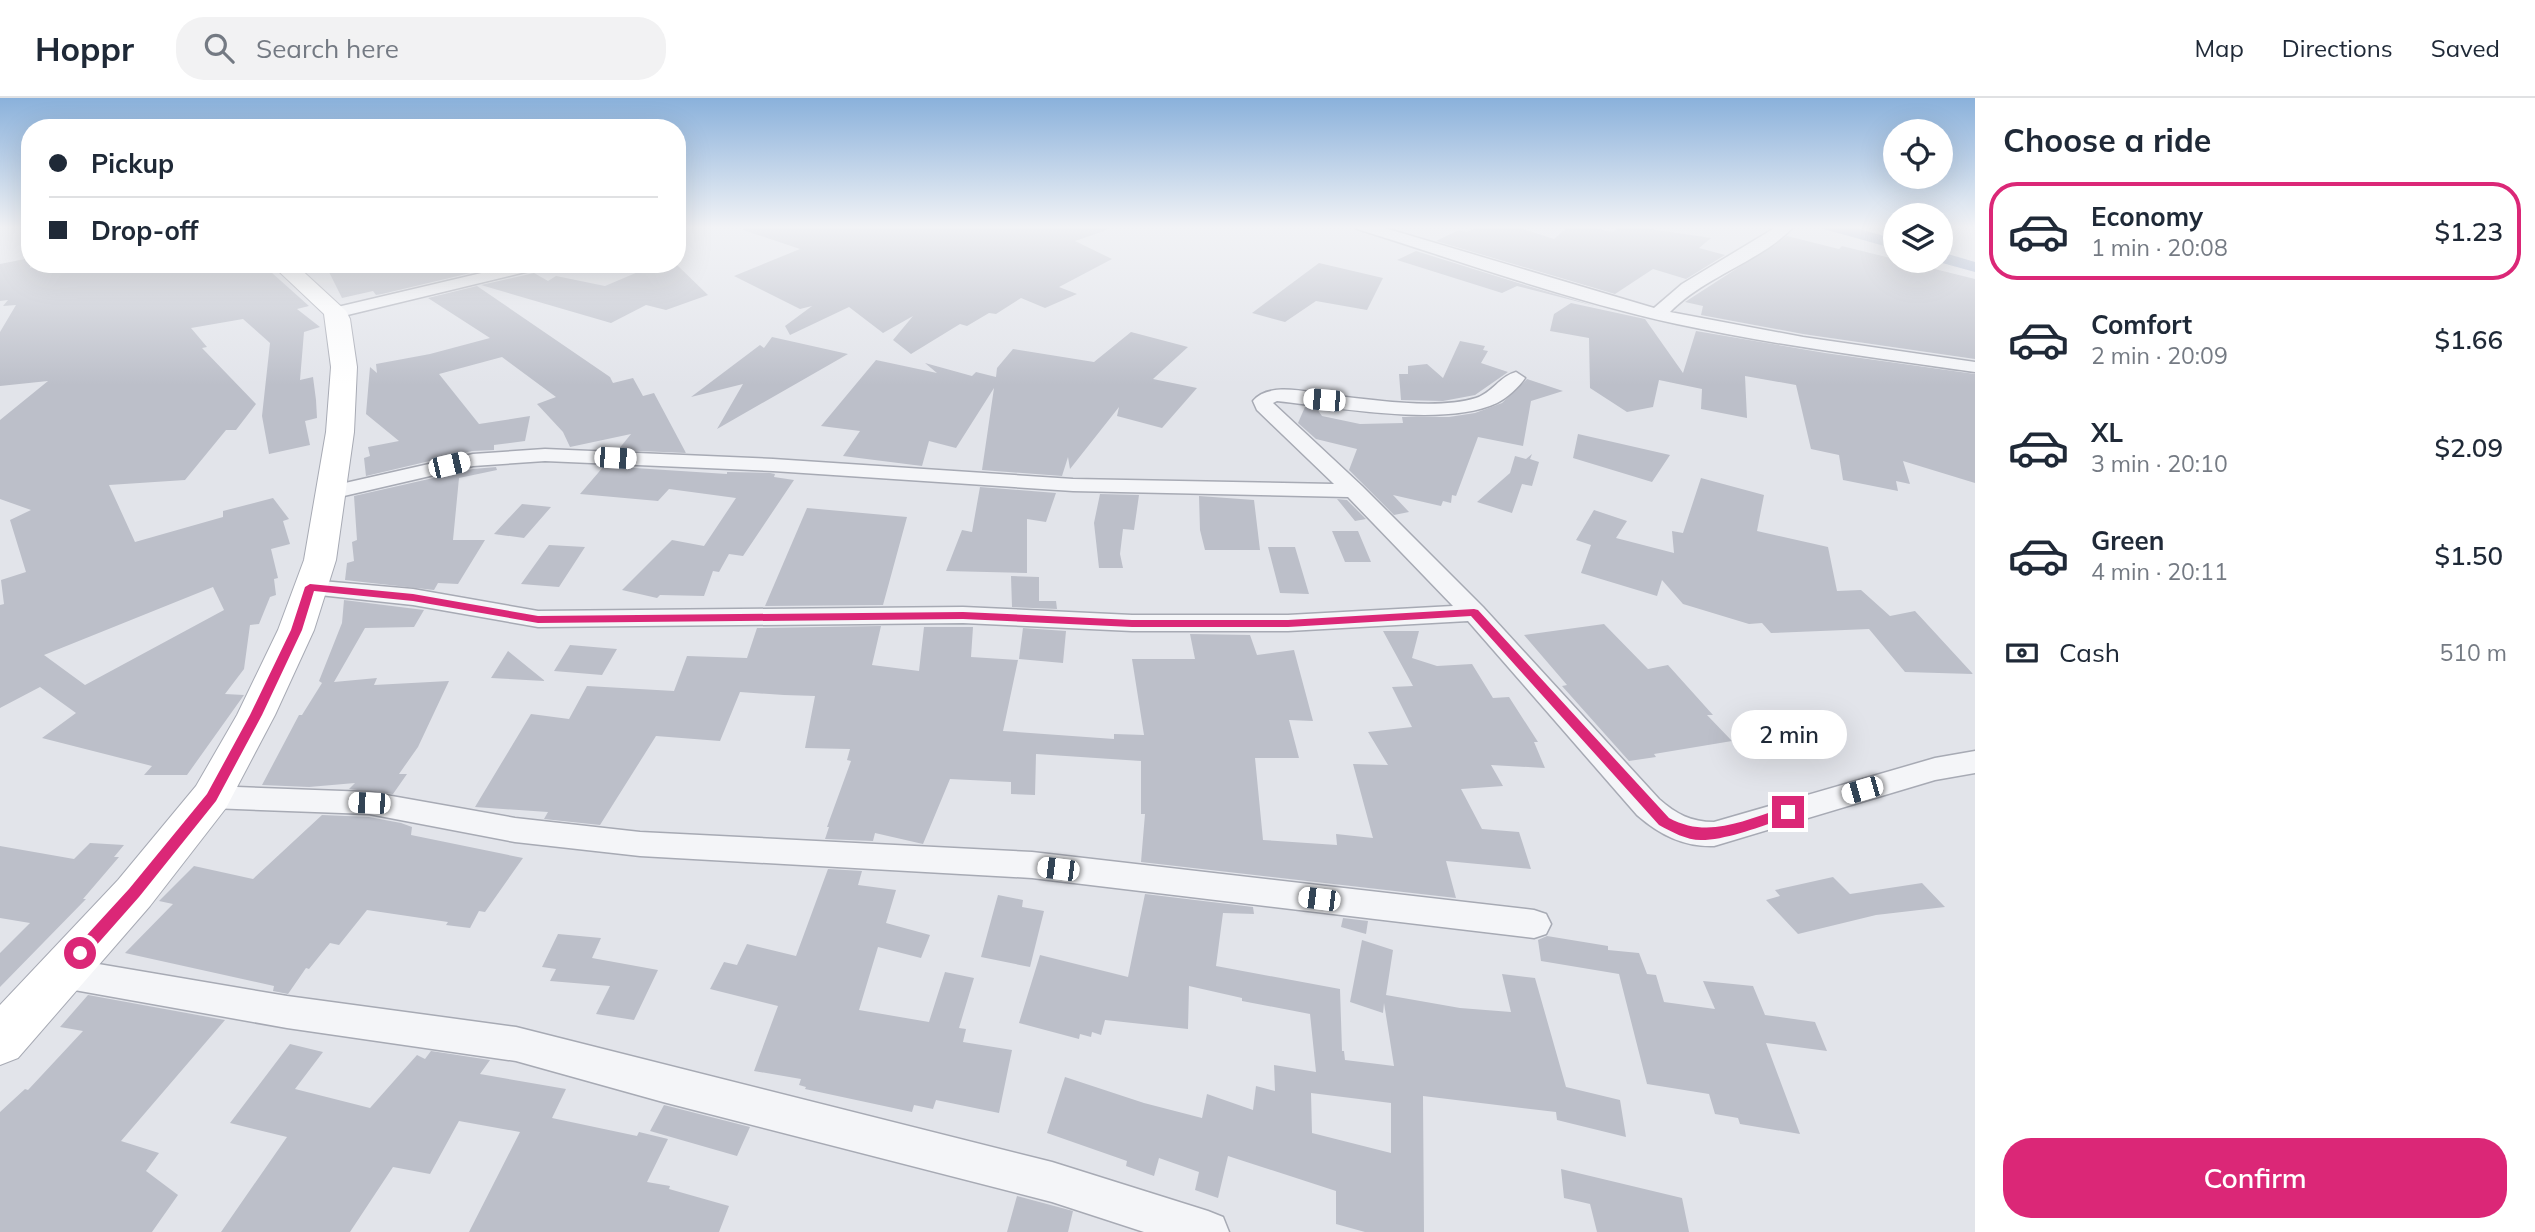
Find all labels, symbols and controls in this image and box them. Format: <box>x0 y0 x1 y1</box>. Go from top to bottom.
search box <box>176 17 666 80</box>
text: Hoppr <box>35 28 134 69</box>
icon: search <box>200 29 238 67</box>
text: Search here <box>256 32 399 65</box>
text: Map <box>2194 33 2244 63</box>
text: Directions <box>2282 33 2393 63</box>
text: Saved <box>2431 33 2500 63</box>
map controls <box>1883 119 1953 273</box>
button: locate <box>1883 119 1953 189</box>
text: Choose a ride <box>2003 120 2211 160</box>
text: Pickup <box>91 147 174 180</box>
icon: car <box>2007 200 2070 263</box>
text: Economy <box>2091 200 2203 233</box>
button: layers <box>1883 203 1953 273</box>
text: Drop-off <box>91 214 198 247</box>
text: $1.23 <box>2434 215 2503 248</box>
text: 1 min · 20:08 <box>2091 233 2228 262</box>
icon: car <box>2007 308 2070 371</box>
text: Comfort <box>2091 308 2192 341</box>
text: $1.66 <box>2434 323 2503 356</box>
text: 2 min · 20:09 <box>2091 341 2228 370</box>
car <box>1303 388 1346 412</box>
icon: car <box>2007 416 2070 479</box>
text: XL <box>2091 416 2123 449</box>
text: $2.09 <box>2434 431 2503 464</box>
car <box>594 446 637 470</box>
text: 3 min · 20:10 <box>2091 449 2228 478</box>
car <box>427 450 472 480</box>
icon: car <box>2007 524 2070 587</box>
text: Green <box>2091 524 2164 557</box>
text: $1.50 <box>2434 539 2503 572</box>
text: 4 min · 20:11 <box>2091 557 2228 586</box>
icon: cash <box>2003 634 2041 672</box>
text: Cash <box>2059 636 2120 669</box>
text: 510 m <box>2439 638 2507 667</box>
callout: 2 min <box>1730 710 1846 760</box>
text: 2 min <box>1759 720 1819 749</box>
car <box>1839 774 1886 806</box>
car <box>348 792 391 814</box>
route end <box>1772 796 1804 828</box>
car <box>1036 856 1081 882</box>
car <box>1297 886 1342 912</box>
route start <box>64 937 96 969</box>
button: Confirm <box>2003 1138 2507 1218</box>

